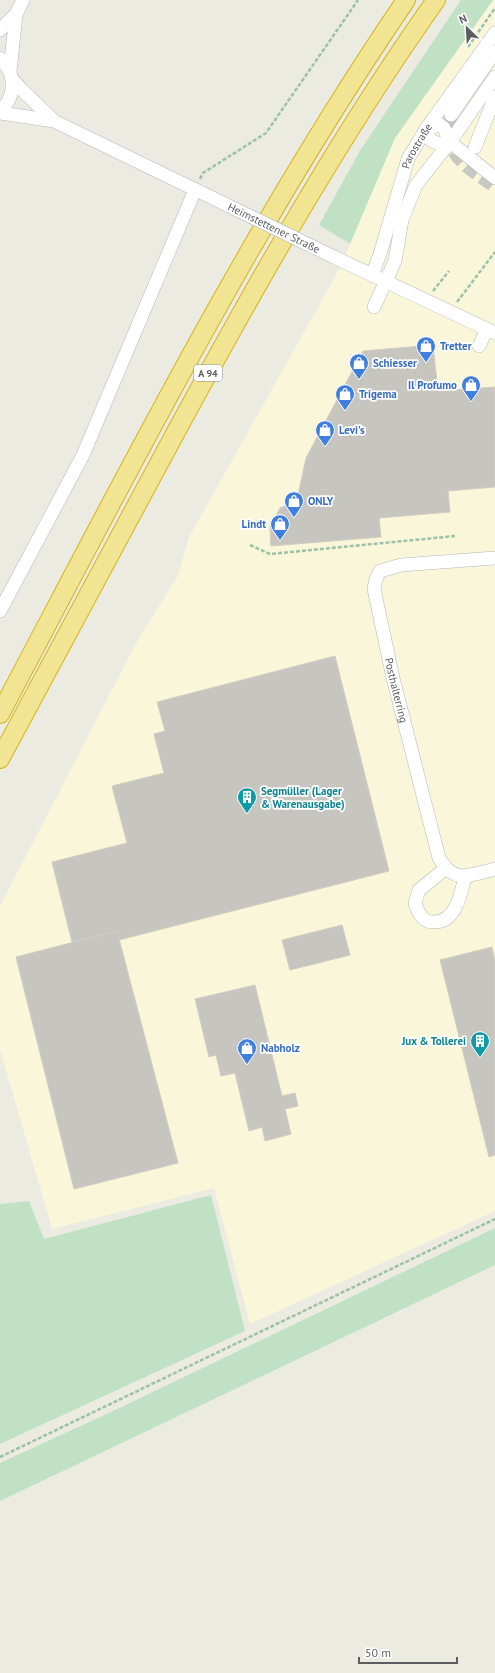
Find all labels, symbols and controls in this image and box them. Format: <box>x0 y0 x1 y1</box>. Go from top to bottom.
north arrow <box>447 8 487 48</box>
text: N <box>457 11 469 27</box>
street label: Parostraße <box>399 120 435 170</box>
street label: Heimstettener Straße <box>226 200 323 256</box>
shop icon: Tretter <box>415 335 437 363</box>
place label: Tretter <box>440 339 472 353</box>
shop icon: Schiesser <box>348 352 370 380</box>
place label: Schiesser <box>373 356 417 370</box>
road number: A 94 <box>194 365 222 381</box>
shop icon: Il Profumo <box>460 374 482 402</box>
place label: Il Profumo <box>408 378 457 392</box>
shop icon: Trigema <box>334 383 356 411</box>
place label: Trigema <box>359 387 397 401</box>
shop icon: Levi's <box>314 419 336 447</box>
place label: Levi's <box>339 423 365 437</box>
shop icon: ONLY <box>283 490 305 518</box>
place label: ONLY <box>308 494 334 508</box>
shop icon: Lindt <box>269 513 291 541</box>
place label: Lindt <box>242 517 266 531</box>
street label: Posthalterring <box>382 657 411 724</box>
place label: Segmüller (Lager & Warenausgabe) <box>261 784 345 811</box>
building icon: Segmüller (Lager & Warenausgabe) <box>236 786 258 814</box>
building icon: Jux & Tollerei <box>469 1030 491 1058</box>
place label: Jux & Tollerei <box>401 1034 466 1048</box>
shop icon: Nabholz <box>236 1037 258 1065</box>
place label: Nabholz <box>261 1041 300 1055</box>
scale bar <box>359 1639 457 1665</box>
text: 50 m <box>365 1645 391 1660</box>

